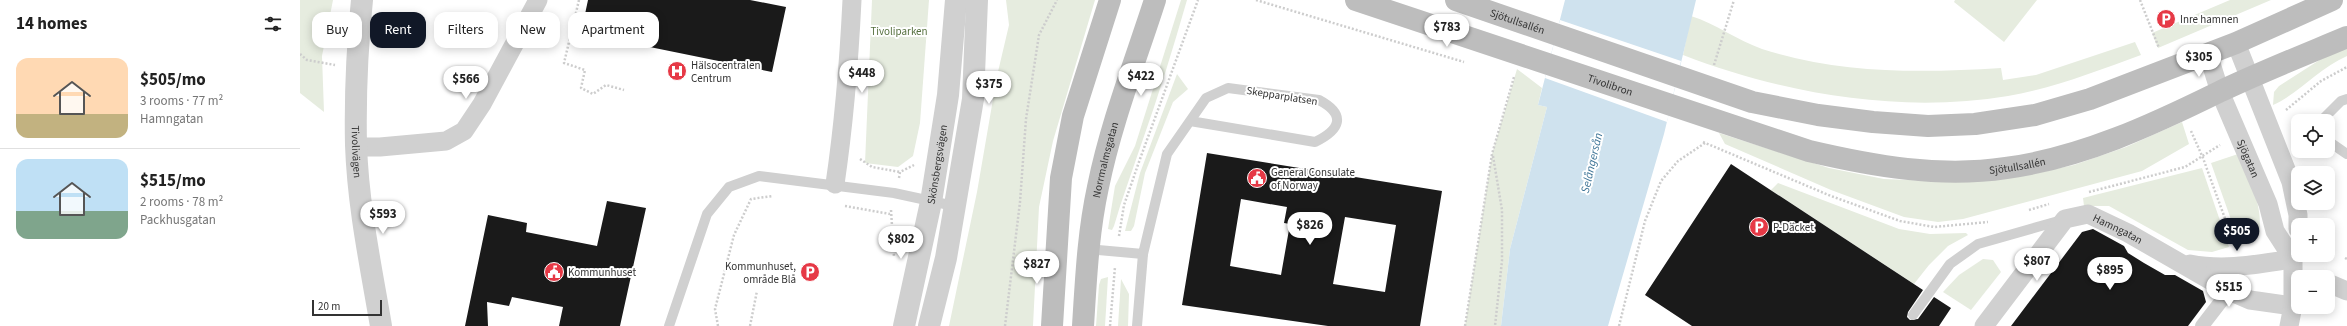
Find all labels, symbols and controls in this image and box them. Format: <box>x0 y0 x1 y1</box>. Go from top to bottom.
street label: Sjötullsallén <box>1488 5 1547 38</box>
parking icon: Inre hamnen <box>2155 8 2177 30</box>
text: 14 homes <box>16 12 87 36</box>
chip: Buy <box>312 12 362 48</box>
chip: Rent <box>370 12 426 48</box>
chip: Filters <box>434 12 498 48</box>
chip: New <box>506 12 560 48</box>
chip: Apartment <box>568 12 659 48</box>
place label: Inre hamnen <box>2180 12 2238 27</box>
icon: filters <box>262 13 284 35</box>
pin: $783 <box>1423 14 1471 48</box>
text: $783 <box>1433 18 1461 36</box>
park label: Tivoliparken <box>870 24 928 39</box>
pin: $305 <box>2175 44 2223 78</box>
text: $305 <box>2185 48 2213 66</box>
place label: Hälsocentralen Centrum <box>691 58 760 86</box>
hospital icon: Hälsocentralen Centrum <box>666 60 688 82</box>
pin: $448 <box>838 60 886 94</box>
pin: $422 <box>1117 63 1165 97</box>
text: $448 <box>848 64 876 82</box>
pin: $566 <box>442 66 490 100</box>
text: $422 <box>1127 67 1155 85</box>
text: $505/mo <box>140 68 206 92</box>
text: $566 <box>452 70 480 88</box>
street label: Tivolibron <box>1586 70 1635 99</box>
pin: $375 <box>965 71 1013 105</box>
icon: home <box>48 74 96 122</box>
text: $375 <box>975 75 1003 93</box>
street label: Skepparplatsen <box>1245 83 1319 109</box>
text: 3 rooms · 77 m² <box>140 92 223 110</box>
text: Hamngatan <box>140 110 203 128</box>
map controls <box>2291 114 2335 314</box>
button: locate <box>2291 114 2335 158</box>
street label: Norrmalmsgatan <box>1088 120 1122 199</box>
street label: Skönsbergsvägen <box>923 123 951 205</box>
street label: Tivolivägen <box>348 125 366 179</box>
water label: Selångersån <box>1577 131 1607 195</box>
street label: Sjögatan <box>2234 137 2263 180</box>
street label: Sjötullsallén <box>1988 153 2047 178</box>
place label: General Consulate of Norway <box>1271 165 1355 193</box>
button: layers <box>2291 166 2335 210</box>
public building icon: General Consulate of Norway <box>1246 167 1268 189</box>
text: $515/mo <box>140 169 206 193</box>
icon: home <box>48 175 96 223</box>
text: 2 rooms · 78 m² <box>140 193 223 211</box>
pin: $593 <box>359 201 407 235</box>
text: $593 <box>369 205 397 223</box>
street label: Hamngatan <box>2091 210 2145 247</box>
text: Packhusgatan <box>140 211 216 229</box>
pin: $826 <box>1286 212 1334 246</box>
text: $826 <box>1296 216 1324 234</box>
parking icon: P-Däcket <box>1748 216 1770 238</box>
pin: $505 <box>2213 218 2261 252</box>
button: + <box>2291 218 2335 262</box>
place label: P-Däcket <box>1773 220 1814 235</box>
text: $505 <box>2223 222 2251 240</box>
pin: $802 <box>877 226 925 260</box>
text: $802 <box>887 230 915 248</box>
pin: $807 <box>2013 248 2061 282</box>
pin: $827 <box>1013 251 1061 285</box>
text: $807 <box>2023 252 2051 270</box>
text: $827 <box>1023 255 1051 273</box>
pin: $895 <box>2086 257 2134 291</box>
place label: Kommunhuset, område Blå <box>725 259 796 287</box>
public building icon: Kommunhuset <box>543 261 565 283</box>
parking icon: Kommunhuset, område Blå <box>799 261 821 283</box>
text: $895 <box>2096 261 2124 279</box>
place label: Kommunhuset <box>568 265 636 280</box>
button: − <box>2291 270 2335 314</box>
pin: $515 <box>2205 274 2253 308</box>
text: $515 <box>2215 278 2243 296</box>
scale bar <box>312 298 382 317</box>
text: 20 m <box>318 299 340 314</box>

